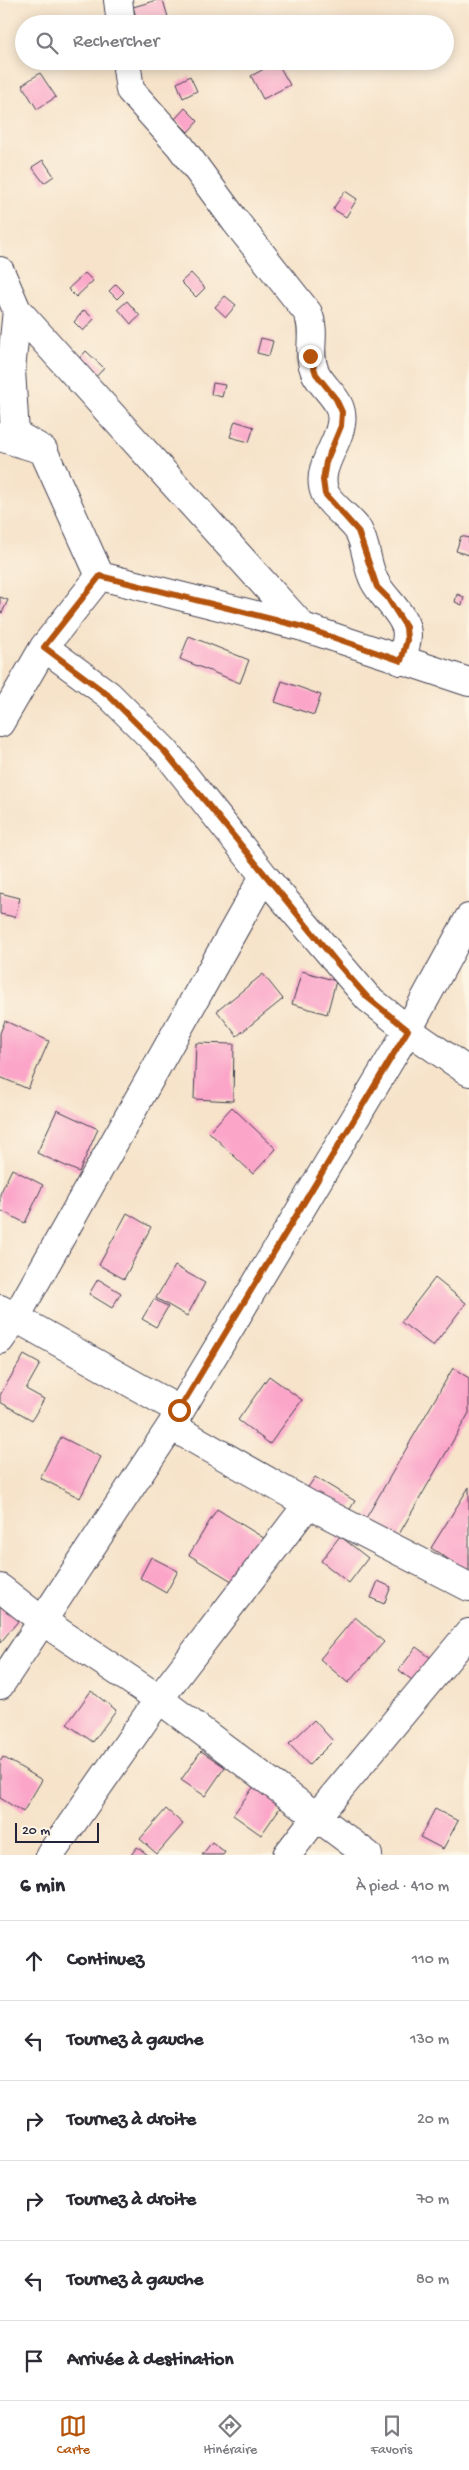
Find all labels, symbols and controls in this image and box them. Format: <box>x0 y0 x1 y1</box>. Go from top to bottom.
search box <box>15 15 454 70</box>
icon: search <box>33 29 61 57</box>
text: Rechercher <box>73 31 159 54</box>
route end <box>299 345 322 368</box>
route start <box>168 1399 191 1422</box>
scale bar <box>15 1820 99 1843</box>
text: 20 m <box>22 1823 50 1840</box>
text: 6 min <box>20 1875 65 1900</box>
text: À pied · 410 m <box>356 1878 449 1897</box>
icon: ahead <box>20 1947 48 1975</box>
text: Continuez <box>67 1949 144 1972</box>
text: 110 m <box>412 1951 449 1970</box>
icon: left <box>20 2027 48 2055</box>
text: Tournez à gauche <box>67 2029 203 2052</box>
text: 130 m <box>410 2031 449 2050</box>
icon: right <box>20 2107 48 2135</box>
text: Tournez à droite <box>67 2109 196 2132</box>
text: 20 m <box>417 2111 449 2130</box>
icon: right <box>20 2187 48 2215</box>
text: Tournez à droite <box>67 2189 196 2212</box>
text: 70 m <box>416 2191 449 2210</box>
icon: left <box>20 2267 48 2295</box>
text: Tournez à gauche <box>67 2269 203 2292</box>
text: 80 m <box>416 2271 449 2290</box>
icon: arrive <box>20 2347 48 2375</box>
text: Arrivée à destination <box>67 2349 233 2372</box>
tab: Carte <box>57 2412 90 2459</box>
tab: Itinéraire <box>203 2412 257 2459</box>
tab: Favoris <box>371 2412 412 2459</box>

